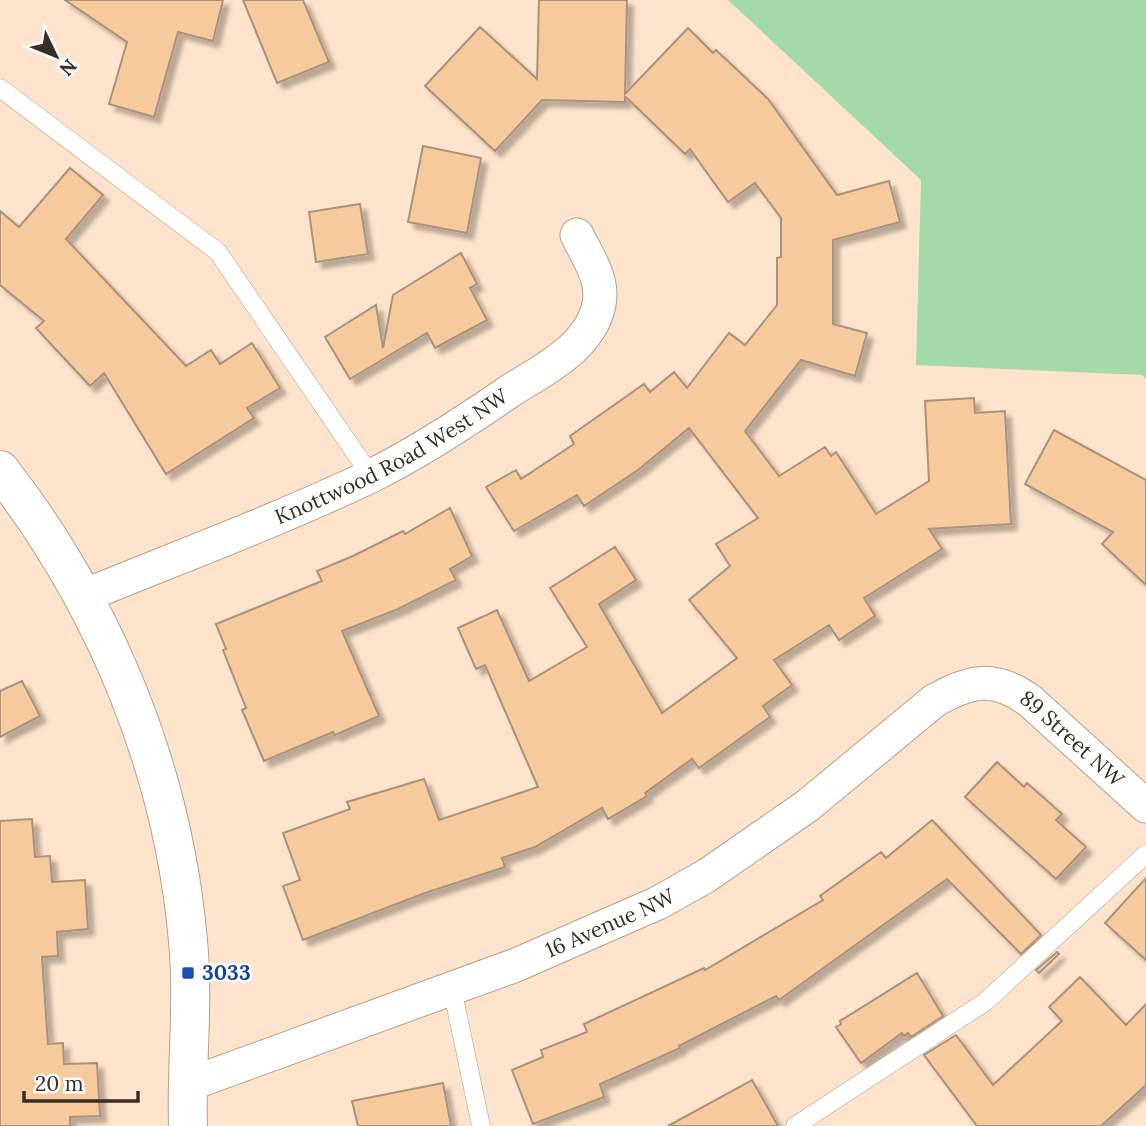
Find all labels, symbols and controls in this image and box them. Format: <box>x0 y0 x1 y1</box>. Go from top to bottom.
north arrow <box>21 21 91 91</box>
text: N <box>54 54 82 81</box>
street label: Knottwood Road West NW <box>271 382 514 530</box>
street label: 89 Street NW <box>1015 684 1131 793</box>
street label: 16 Avenue NW <box>541 882 680 964</box>
place label: 3033 <box>202 959 251 986</box>
marker: 3033 <box>180 965 196 981</box>
scale bar <box>24 1060 138 1104</box>
text: 20 m <box>35 1070 84 1097</box>

